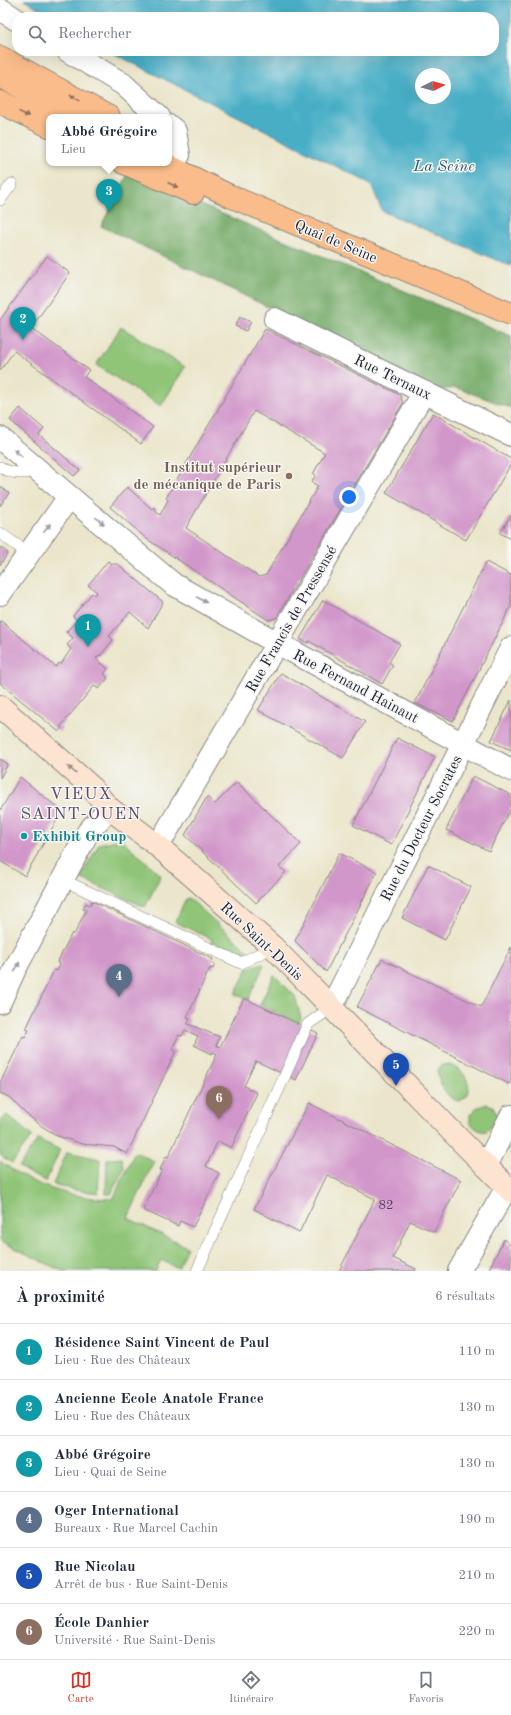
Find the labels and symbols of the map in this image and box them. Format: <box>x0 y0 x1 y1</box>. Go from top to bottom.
north arrow <box>415 68 451 104</box>
one-way arrow <box>69 95 81 102</box>
one-way arrow <box>19 111 30 118</box>
water label: La Seine <box>412 159 475 175</box>
pin: 3 <box>96 179 122 212</box>
one-way arrow <box>167 182 179 188</box>
street label: Quai de Seine <box>292 218 379 267</box>
pin: 2 <box>10 307 36 340</box>
street label: Rue Ternaux <box>351 353 434 404</box>
one-way arrow <box>13 449 24 458</box>
place label: Institut supérieur de mécanique de Paris <box>134 461 281 493</box>
marker: Institut supérieur de mécanique de Paris <box>284 471 294 481</box>
your location <box>339 487 359 507</box>
one-way arrow <box>94 517 105 526</box>
one-way arrow <box>43 523 51 533</box>
street label: Rue Francis de Pressensé <box>244 544 340 696</box>
one-way arrow <box>196 597 208 604</box>
pin: 1 <box>75 614 101 647</box>
street label: Rue Fernand Hainaut <box>290 648 420 727</box>
street label: Rue du Docteur Socrates <box>379 753 466 904</box>
one-way arrow <box>67 765 77 774</box>
district label: VIEUX SAINT-OUEN <box>21 786 141 823</box>
place label: Exhibit Group <box>32 830 126 845</box>
marker: Exhibit Group <box>19 831 29 841</box>
street label: Rue Saint-Denis <box>217 900 305 984</box>
one-way arrow <box>14 961 20 972</box>
pin: 4 <box>106 964 132 997</box>
pin: 5 <box>383 1053 409 1086</box>
pin: 6 <box>206 1086 232 1119</box>
house number: 82 <box>378 1199 394 1212</box>

